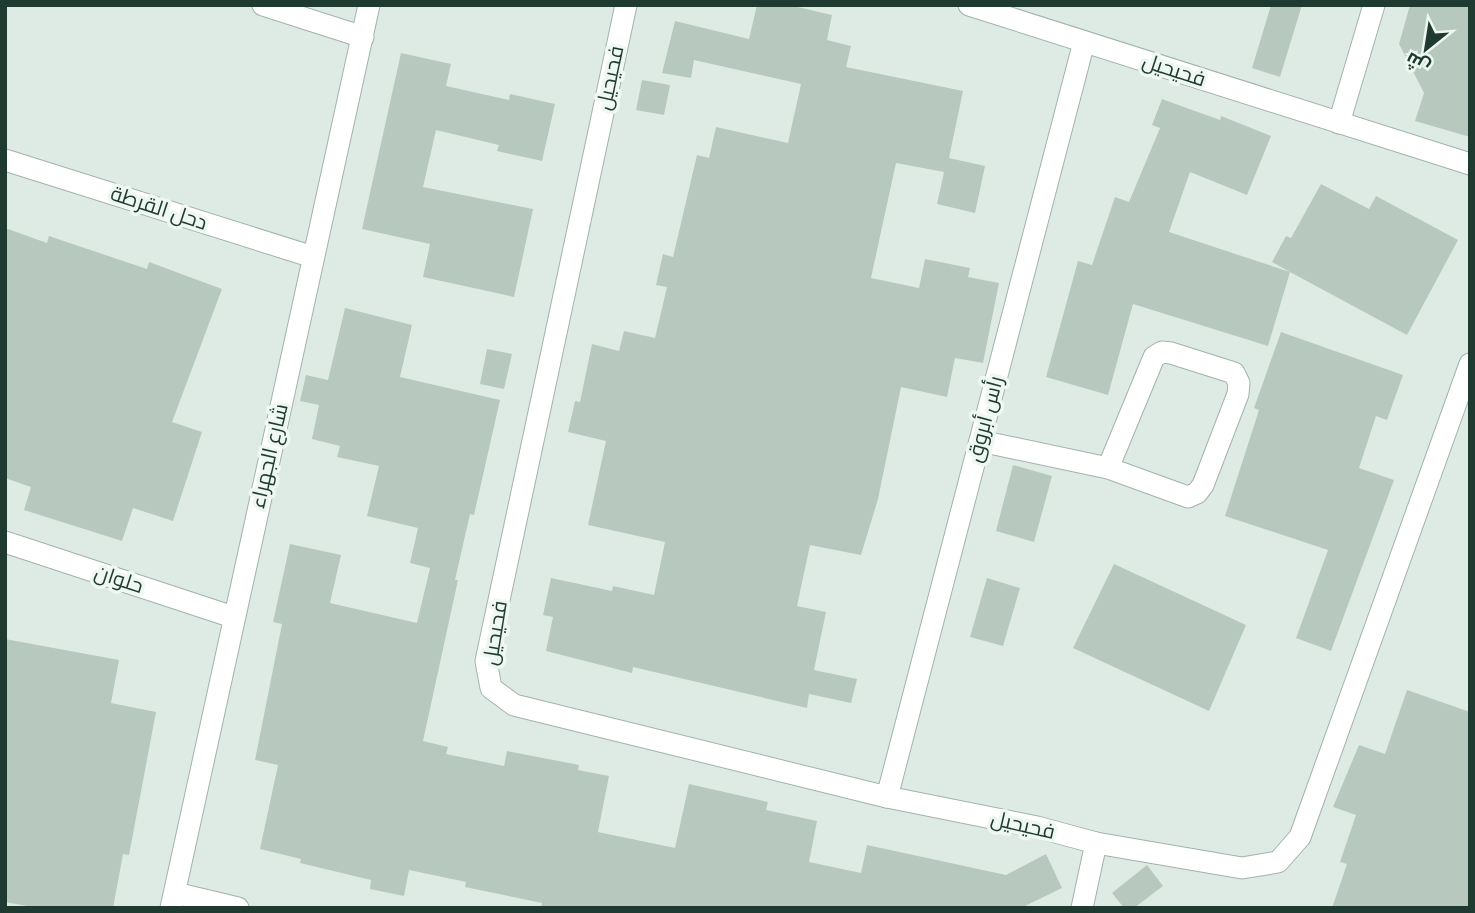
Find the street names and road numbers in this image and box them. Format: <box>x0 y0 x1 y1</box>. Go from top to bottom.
street label: فحيحيل <box>591 43 629 113</box>
street label: فحيحيل <box>1139 48 1209 92</box>
street label: دحل القرطة <box>107 180 211 236</box>
street label: رأس أبروق <box>961 373 1009 465</box>
street label: شارع الجهراء <box>244 401 295 511</box>
street label: حلوان <box>91 559 147 599</box>
street label: فحيحيل <box>477 599 513 667</box>
street label: فحيحيل <box>988 805 1058 845</box>

